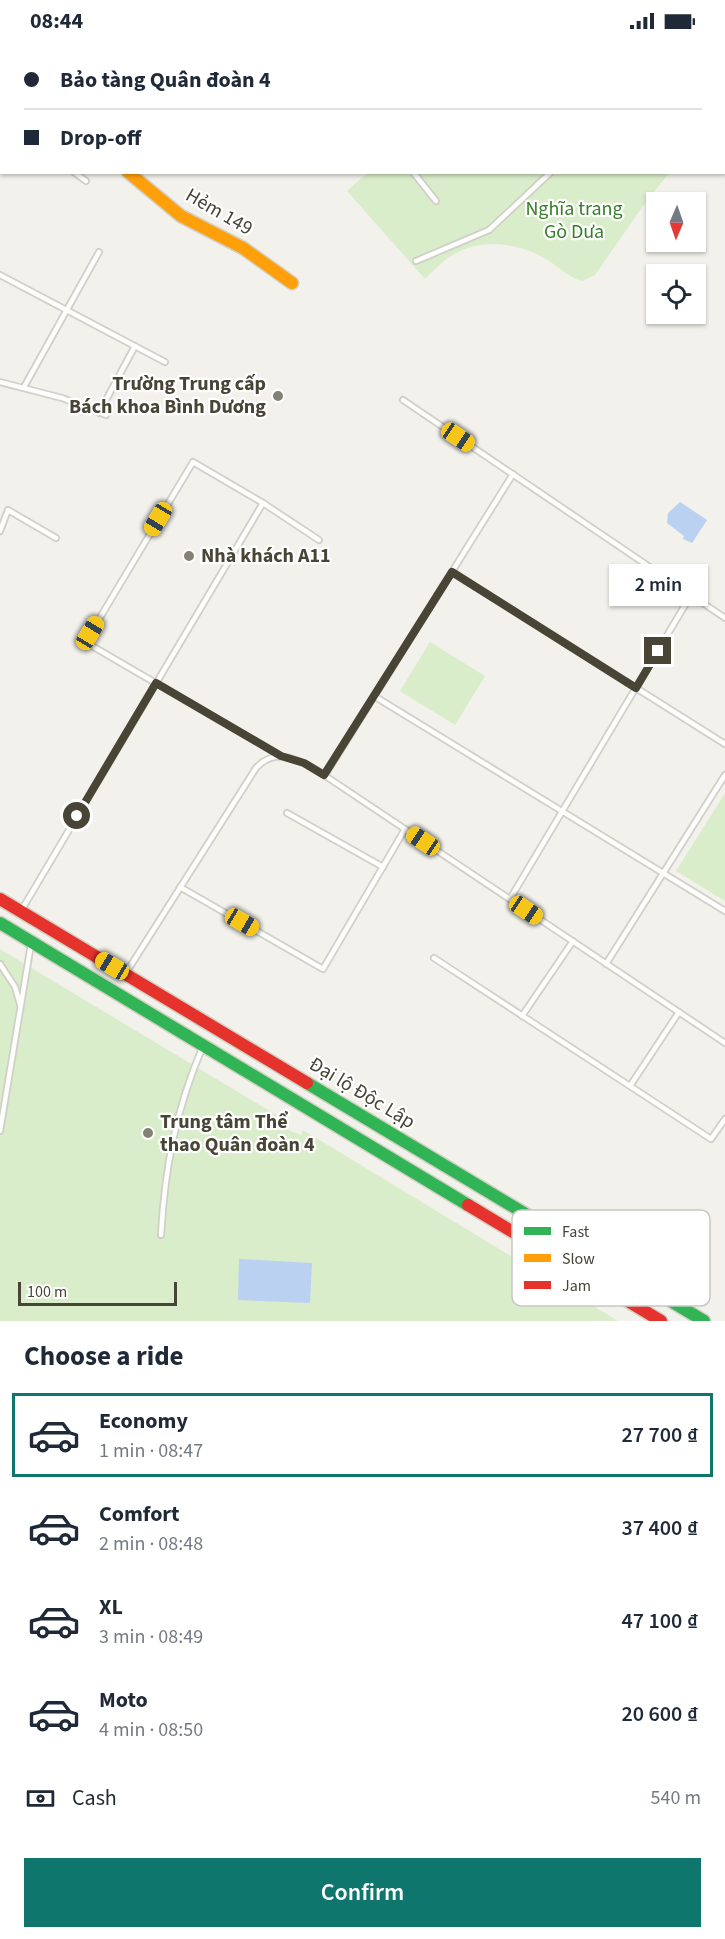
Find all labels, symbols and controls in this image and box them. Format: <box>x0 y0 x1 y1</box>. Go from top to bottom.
text: 08:44 <box>30 5 83 37</box>
text: Bảo tàng Quân đoàn 4 <box>60 64 271 96</box>
text: Drop-off <box>60 122 141 154</box>
street label: Hẻm 149 <box>180 182 258 242</box>
north arrow <box>646 192 706 252</box>
map controls <box>646 192 706 324</box>
park label: Nghĩa trang Gò Dưa <box>525 195 623 246</box>
button: locate <box>646 264 706 324</box>
place label: Trường Trung cấp Bách khoa Bình Dương <box>69 370 266 421</box>
marker: Trường Trung cấp Bách khoa Bình Dương <box>271 389 285 403</box>
car <box>438 419 478 455</box>
car <box>141 499 175 539</box>
place label: Nhà khách A11 <box>201 542 331 570</box>
marker: Nhà khách A11 <box>182 549 196 563</box>
callout: 2 min <box>608 564 708 606</box>
text: 2 min <box>635 571 682 599</box>
car <box>73 613 107 653</box>
route end <box>644 637 671 664</box>
route start <box>63 802 90 829</box>
car <box>403 823 443 859</box>
car <box>506 892 546 928</box>
car <box>222 905 262 939</box>
car <box>92 949 132 983</box>
street label: Đại lộ Độc Lập <box>304 1050 420 1136</box>
place label: Trung tâm Thể thao Quân đoàn 4 <box>160 1108 315 1159</box>
marker: Trung tâm Thể thao Quân đoàn 4 <box>141 1126 155 1140</box>
legend <box>512 1210 710 1306</box>
text: Fast <box>562 1221 590 1243</box>
text: Slow <box>562 1248 595 1270</box>
text: Jam <box>562 1275 591 1297</box>
scale bar <box>18 1279 177 1306</box>
text: 100 m <box>27 1281 67 1303</box>
text: Choose a ride <box>24 1337 184 1376</box>
text: Economy <box>99 1405 188 1437</box>
icon: car <box>27 1408 81 1462</box>
text: 27 700 ₫ <box>621 1419 698 1451</box>
text: 1 min · 08:47 <box>99 1437 203 1465</box>
text: Comfort <box>99 1498 180 1530</box>
icon: car <box>27 1501 81 1555</box>
text: 37 400 ₫ <box>621 1512 698 1544</box>
text: 2 min · 08:48 <box>99 1530 203 1558</box>
text: XL <box>99 1591 123 1623</box>
icon: car <box>27 1594 81 1648</box>
text: 47 100 ₫ <box>621 1605 698 1637</box>
text: 3 min · 08:49 <box>99 1623 203 1651</box>
text: Moto <box>99 1684 148 1716</box>
icon: car <box>27 1687 81 1741</box>
text: 20 600 ₫ <box>621 1698 698 1730</box>
text: 4 min · 08:50 <box>99 1716 203 1744</box>
icon: cash <box>24 1782 57 1815</box>
text: Cash <box>72 1782 117 1814</box>
text: 540 m <box>651 1784 701 1812</box>
button: Confirm <box>24 1858 701 1927</box>

